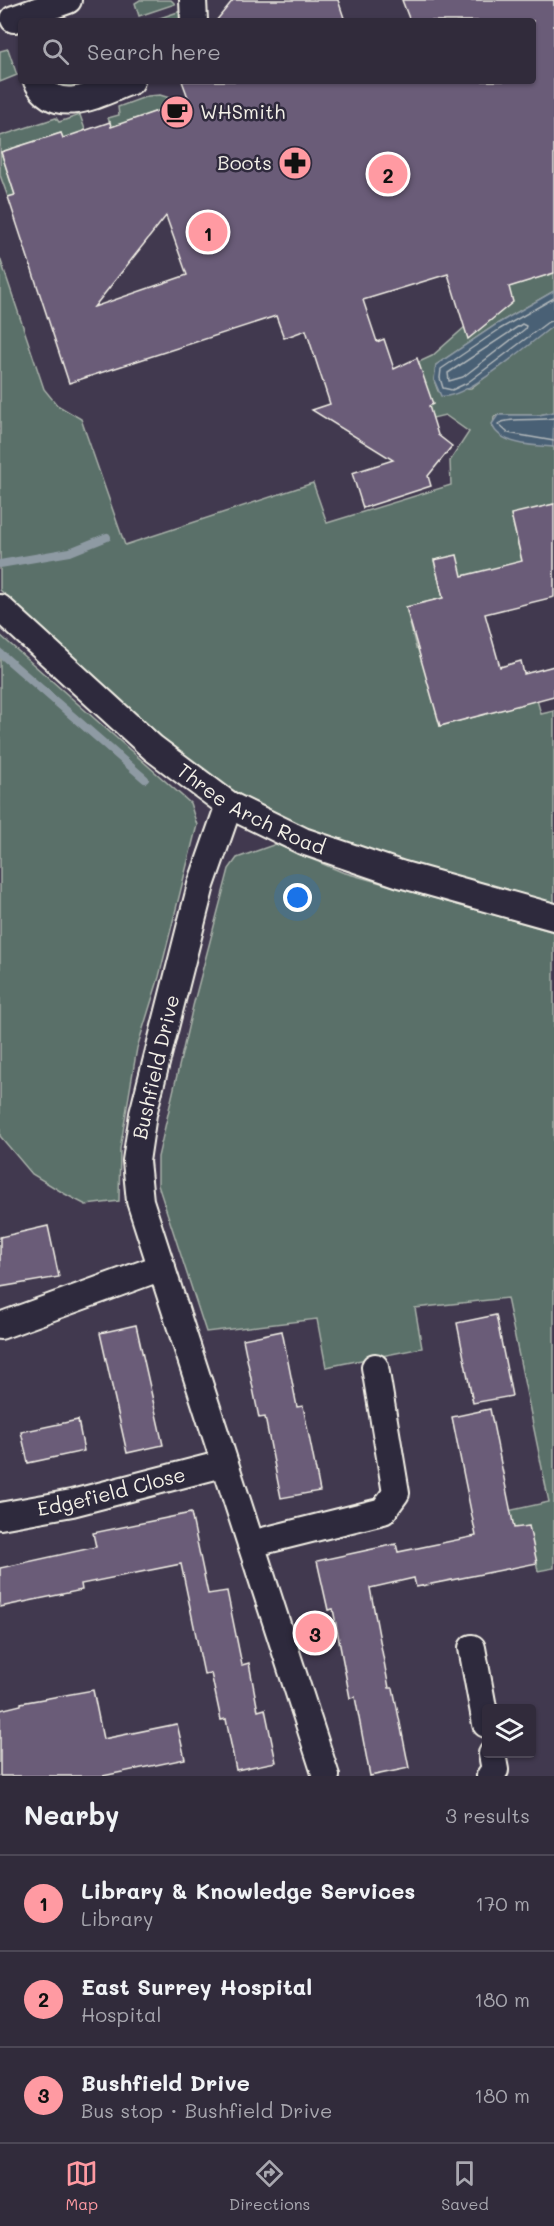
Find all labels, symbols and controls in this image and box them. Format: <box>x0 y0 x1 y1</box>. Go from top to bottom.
search box <box>18 18 536 84</box>
icon: search <box>39 35 72 68</box>
text: Search here <box>87 37 221 66</box>
cafe icon: WHSmith <box>159 94 195 130</box>
place label: WHSmith <box>200 98 285 124</box>
pharmacy icon: Boots <box>277 145 313 181</box>
place label: Boots <box>217 149 272 175</box>
pin: 2 <box>368 152 408 196</box>
pin: 1 <box>188 210 228 254</box>
street label: Three Arch Road <box>172 757 329 860</box>
your location <box>283 883 312 912</box>
street label: Bushfield Drive <box>126 992 184 1142</box>
street label: Edgefield Close <box>35 1460 188 1521</box>
pin: 3 <box>296 1610 334 1656</box>
map controls <box>482 1704 536 1758</box>
button: layers <box>482 1704 536 1758</box>
text: Nearby <box>24 1798 119 1832</box>
text: 3 results <box>445 1802 530 1828</box>
text: Library & Knowledge Services <box>81 1876 415 1905</box>
text: 1 <box>39 1890 48 1916</box>
text: 170 m <box>475 1890 530 1916</box>
text: Library <box>81 1905 153 1931</box>
text: East Surrey Hospital <box>81 1972 312 2001</box>
text: 2 <box>38 1986 49 2012</box>
text: 180 m <box>474 1986 530 2012</box>
text: Hospital <box>81 2001 162 2027</box>
text: Bushfield Drive <box>81 2068 250 2097</box>
text: 3 <box>38 2082 50 2108</box>
text: 180 m <box>474 2082 530 2108</box>
text: Bus stop · Bushfield Drive <box>81 2097 332 2123</box>
tab: Map <box>65 2157 98 2214</box>
tab: Directions <box>229 2157 310 2214</box>
tab: Saved <box>441 2157 489 2214</box>

